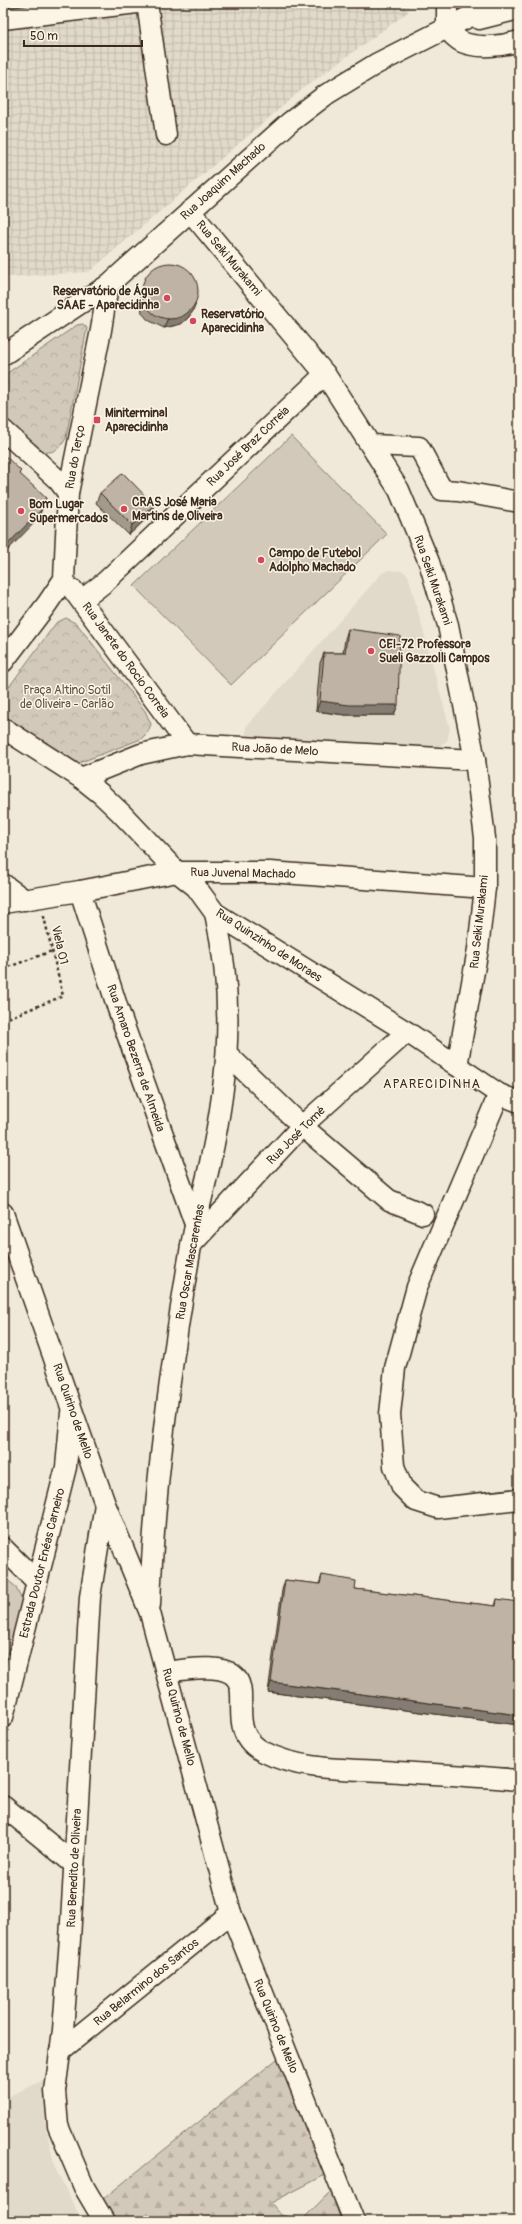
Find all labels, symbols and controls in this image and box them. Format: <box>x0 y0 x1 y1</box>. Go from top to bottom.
scale bar <box>24 22 142 48</box>
text: 50 m <box>30 29 58 44</box>
street label: Rua Joaquim Machado <box>178 139 269 224</box>
street label: Rua Seiki Murakami <box>193 218 265 299</box>
place label: Reservatório de Água SAAE - Aparecidinha <box>53 283 159 313</box>
marker: Reservatório de Água SAAE - Aparecidinha <box>162 293 172 303</box>
place label: Reservatório Aparecidinha <box>201 307 265 336</box>
marker: Reservatório Aparecidinha <box>188 316 198 326</box>
street label: Rua José Braz Correia <box>204 403 293 490</box>
place label: Miniterminal Aparecidinha <box>105 406 169 435</box>
marker: Miniterminal Aparecidinha <box>92 415 102 425</box>
street label: Rua do Terço <box>62 423 89 490</box>
place label: CRAS José Maria Martins de Oliveira <box>132 495 223 524</box>
place label: Bom Lugar Supermercados <box>29 497 109 526</box>
marker: CRAS José Maria Martins de Oliveira <box>119 504 129 514</box>
marker: Bom Lugar Supermercados <box>16 506 26 516</box>
street label: Rua Seiki Murakami <box>410 533 455 627</box>
place label: Campo de Futebol Adolpho Machado <box>269 546 361 575</box>
marker: Campo de Futebol Adolpho Machado <box>256 555 266 565</box>
street label: Rua Janete do Rocio Correia <box>79 600 173 721</box>
place label: CEI-72 Professora Sueli Gazzolli Campos <box>379 637 490 666</box>
marker: CEI-72 Professora Sueli Gazzolli Campos <box>366 646 376 656</box>
park label: Praça Altino Sotil de Oliveira - Carlão <box>20 683 114 712</box>
street label: Rua João de Melo <box>231 740 319 759</box>
street label: Rua Juvenal Machado <box>190 865 296 882</box>
street label: Rua Seiki Murakami <box>467 875 492 970</box>
street label: Rua Quinzinho de Moraes <box>213 905 325 986</box>
street label: Viela 01 <box>48 924 71 966</box>
street label: Rua Amaro Bezerra de Almeida <box>103 982 168 1134</box>
district label: APARECIDINHA <box>383 1076 481 1092</box>
street label: Rua José Tomé <box>264 1103 329 1168</box>
street label: Rua Oscar Mascarenhas <box>173 1203 208 1321</box>
street label: Rua Quirino de Mello <box>49 1361 96 1462</box>
street label: Estrada Doutor Enéas Carneiro <box>17 1486 69 1640</box>
street label: Rua Quirino de Mello <box>158 1667 199 1768</box>
street label: Rua Benedito de Oliveira <box>64 1808 85 1928</box>
street label: Rua Belarmino dos Santos <box>91 1935 202 2029</box>
street label: Rua Quirino de Mello <box>250 1977 301 2076</box>

